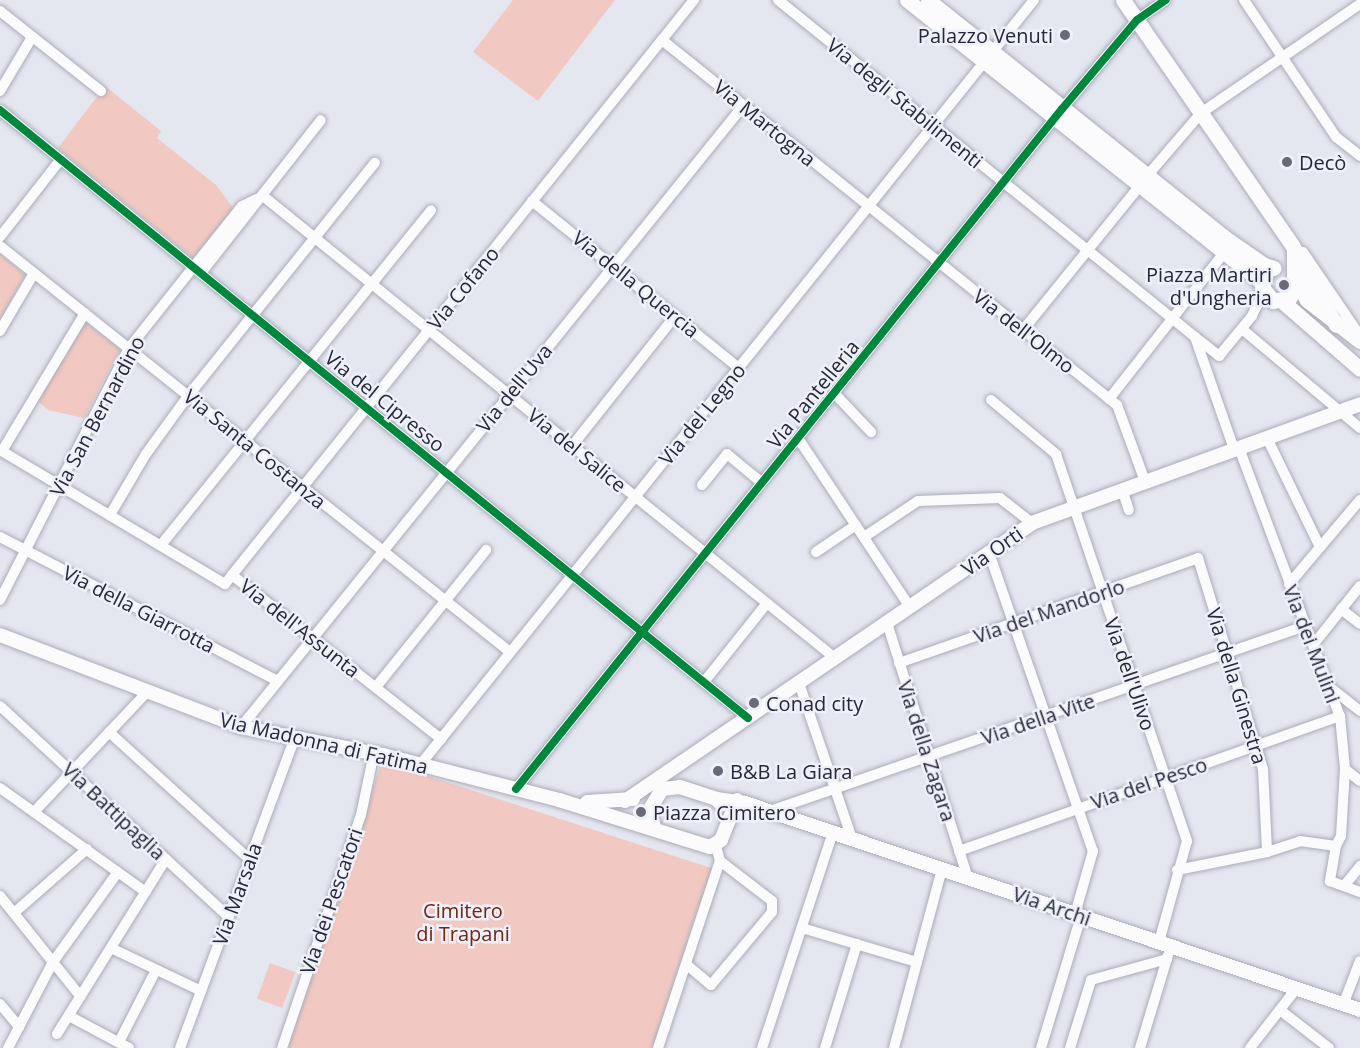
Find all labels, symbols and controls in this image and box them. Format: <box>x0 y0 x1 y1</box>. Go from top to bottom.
place label: Palazzo Venuti <box>918 23 1053 47</box>
marker: Palazzo Venuti <box>1058 28 1072 42</box>
street label: Via degli Stabilimenti <box>822 33 988 173</box>
street label: Via Martogna <box>709 75 821 171</box>
place label: Decò <box>1299 150 1346 174</box>
marker: Decò <box>1280 155 1294 169</box>
street label: Via della Quercia <box>568 226 704 342</box>
street label: Via Cofano <box>422 242 504 334</box>
place label: Piazza Martiri d'Ungheria <box>1146 262 1272 309</box>
marker: Piazza Martiri d'Ungheria <box>1277 278 1291 292</box>
street label: Via dell'Olmo <box>968 284 1080 378</box>
street label: Via San Bernardino <box>45 332 149 500</box>
street label: Via Pantelleria <box>762 335 864 453</box>
street label: Via dell'Uva <box>471 339 557 437</box>
street label: Via del Cipresso <box>320 345 450 457</box>
street label: Via del Legno <box>654 358 750 470</box>
street label: Via Santa Costanza <box>179 384 331 514</box>
street label: Via del Salice <box>523 403 631 497</box>
street label: Via Orti <box>957 521 1027 581</box>
street label: Via della Giarrotta <box>59 560 219 658</box>
street label: Via dell'Assunta <box>235 574 365 682</box>
street label: Via del Mandorlo <box>970 574 1128 648</box>
street label: Via dei Mulini <box>1278 582 1346 706</box>
street label: Via della Ginestra <box>1202 605 1272 767</box>
street label: Via dell'Ulivo <box>1099 614 1161 734</box>
street label: Via della Zagara <box>893 677 961 825</box>
street label: Via della Vite <box>978 688 1098 750</box>
place label: Conad city <box>766 691 863 715</box>
marker: Conad city <box>747 696 761 710</box>
street label: Via Madonna di Fatima <box>217 707 431 779</box>
street label: Via del Pesco <box>1088 752 1210 814</box>
street label: Via Battipaglia <box>58 757 170 865</box>
place label: B&B La Giara <box>730 759 852 783</box>
marker: B&B La Giara <box>711 764 725 778</box>
place label: Piazza Cimitero <box>653 800 796 824</box>
marker: Piazza Cimitero <box>634 805 648 819</box>
street label: Via dei Pescatori <box>295 825 367 977</box>
street label: Via Marsala <box>207 839 267 949</box>
street label: Via Archi <box>1010 881 1094 931</box>
park label: Cimitero di Trapani <box>416 898 510 945</box>

